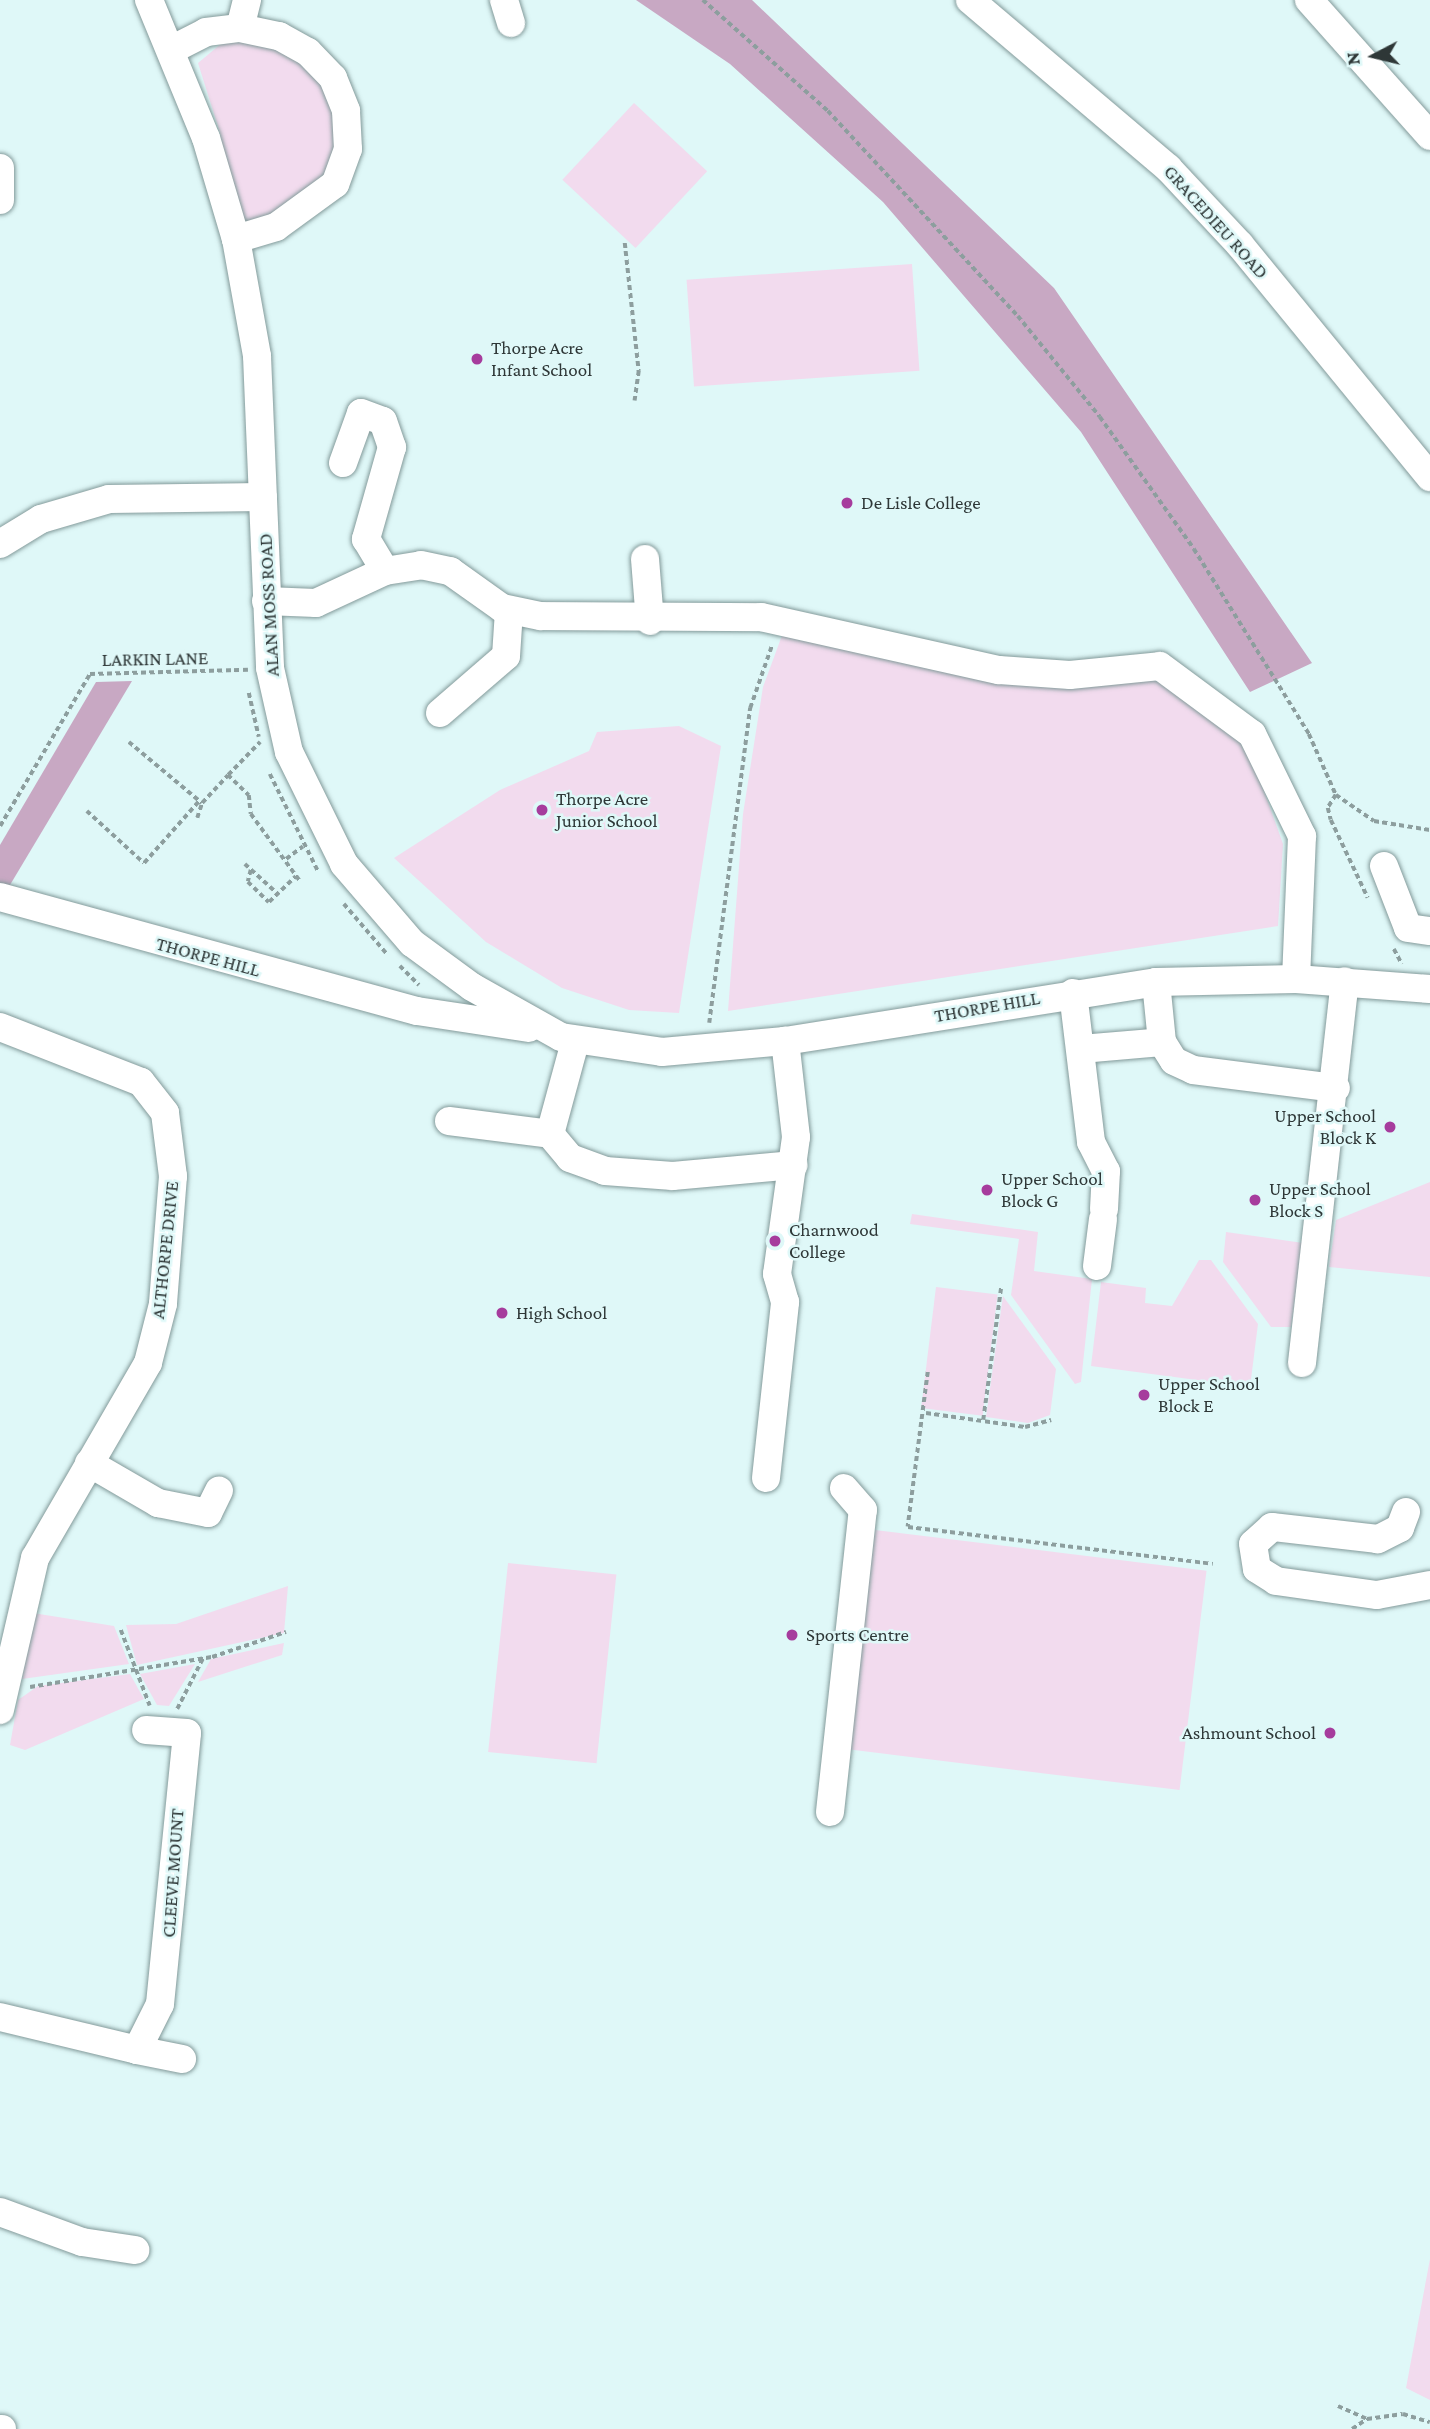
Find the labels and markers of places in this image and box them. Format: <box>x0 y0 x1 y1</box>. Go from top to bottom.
place label: Thorpe Acre Infant School <box>491 337 592 381</box>
marker: Thorpe Acre Infant School <box>469 351 485 367</box>
place label: De Lisle College <box>861 492 981 514</box>
marker: De Lisle College <box>839 495 855 511</box>
place label: Thorpe Acre Junior School <box>556 788 657 832</box>
marker: Thorpe Acre Junior School <box>534 802 550 818</box>
place label: Upper School Block K <box>1274 1105 1376 1149</box>
marker: Upper School Block K <box>1382 1119 1398 1135</box>
place label: Upper School Block G <box>1001 1168 1103 1212</box>
place label: Upper School Block S <box>1269 1178 1371 1222</box>
marker: Upper School Block G <box>979 1182 995 1198</box>
marker: Upper School Block S <box>1247 1192 1263 1208</box>
place label: Charnwood College <box>789 1219 879 1263</box>
marker: Charnwood College <box>767 1233 783 1249</box>
place label: High School <box>516 1302 607 1324</box>
marker: High School <box>494 1305 510 1321</box>
place label: Upper School Block E <box>1158 1373 1260 1417</box>
marker: Upper School Block E <box>1136 1387 1152 1403</box>
place label: Sports Centre <box>806 1624 909 1646</box>
marker: Sports Centre <box>784 1627 800 1643</box>
place label: Ashmount School <box>1182 1722 1316 1744</box>
marker: Ashmount School <box>1322 1725 1338 1741</box>

